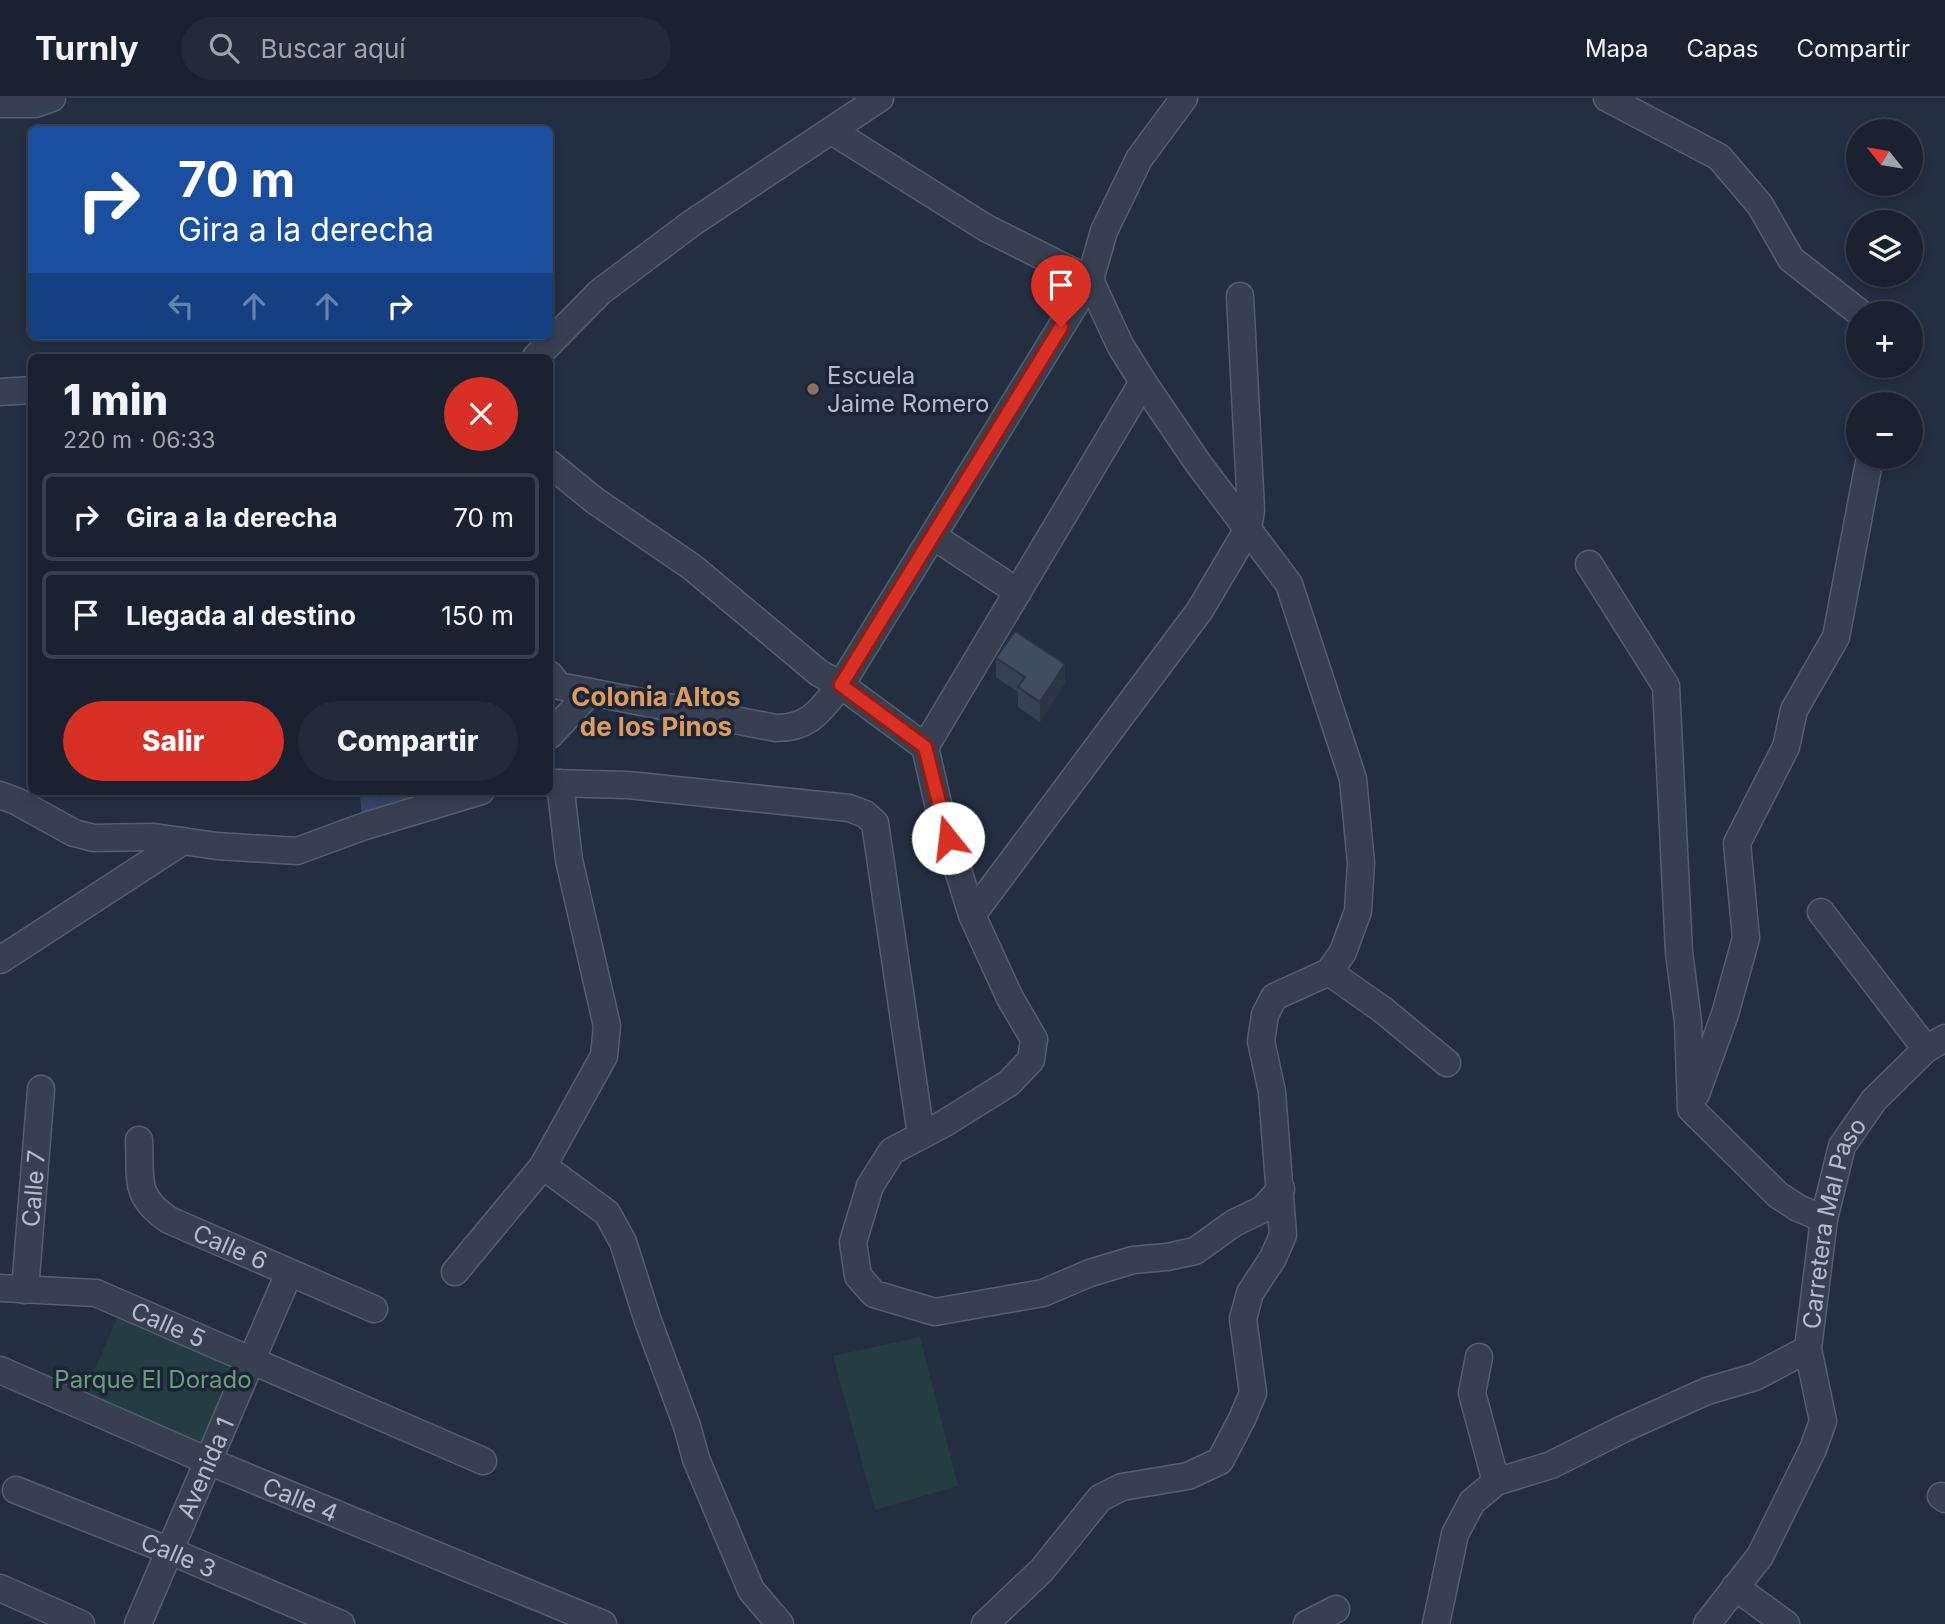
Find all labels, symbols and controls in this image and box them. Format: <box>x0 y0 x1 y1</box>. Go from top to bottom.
search box <box>181 17 671 80</box>
text: Turnly <box>35 28 139 68</box>
icon: search <box>205 29 243 67</box>
text: Buscar aquí <box>261 33 406 64</box>
text: Mapa <box>1585 34 1648 63</box>
text: Capas <box>1686 34 1759 63</box>
text: Compartir <box>1797 34 1910 63</box>
north arrow <box>1846 119 1923 196</box>
map controls <box>1846 119 1923 469</box>
text: 70 m <box>178 150 295 209</box>
icon: right <box>63 154 154 245</box>
text: Gira a la derecha <box>178 210 434 249</box>
button: layers <box>1846 210 1923 287</box>
pin <box>1031 255 1091 327</box>
icon: arrive <box>1042 266 1080 304</box>
icon: left <box>162 287 200 325</box>
icon: ahead <box>235 287 273 325</box>
icon: ahead <box>308 287 346 325</box>
icon: right <box>381 287 419 325</box>
button: + <box>1846 301 1923 378</box>
place label: Escuela Jaime Romero <box>827 361 989 418</box>
text: 1 min <box>63 374 168 425</box>
button: close <box>444 377 518 451</box>
marker: Escuela Jaime Romero <box>805 381 821 397</box>
button: − <box>1846 392 1923 469</box>
text: 220 m · 06:33 <box>63 426 216 454</box>
icon: right <box>67 498 105 536</box>
text: Gira a la derecha <box>126 502 338 533</box>
text: 70 m <box>453 502 514 533</box>
icon: arrive <box>67 596 105 634</box>
text: Llegada al destino <box>126 600 356 631</box>
text: 150 m <box>441 600 514 631</box>
district label: Colonia Altos de los Pinos <box>571 681 741 742</box>
button: Salir <box>63 701 284 781</box>
button: Compartir <box>298 701 518 781</box>
position arrow <box>911 801 985 875</box>
street label: Carretera Mal Paso <box>1796 1112 1872 1331</box>
street label: Calle 7 <box>16 1149 51 1228</box>
street label: Calle 6 <box>189 1218 272 1276</box>
street label: Calle 5 <box>127 1296 210 1353</box>
park label: Parque El Dorado <box>54 1365 252 1394</box>
street label: Avenida 1 <box>171 1413 240 1523</box>
street label: Calle 4 <box>258 1471 342 1528</box>
street label: Calle 3 <box>137 1527 220 1583</box>

